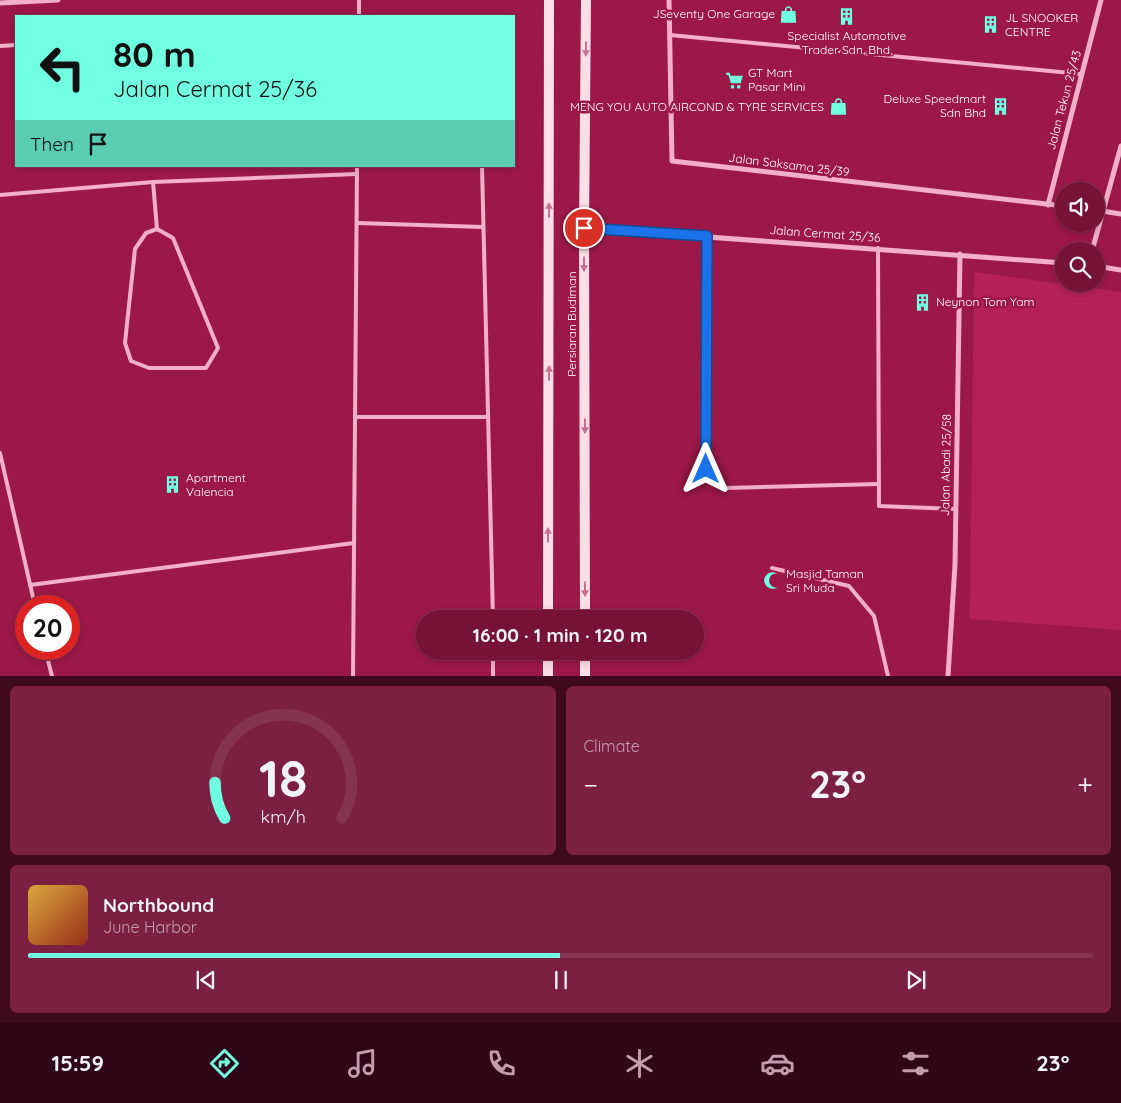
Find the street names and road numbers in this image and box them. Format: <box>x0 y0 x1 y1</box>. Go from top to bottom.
street label: Jalan Tekun 25/43 <box>1043 48 1084 151</box>
street label: Jalan Saksama 25/39 <box>728 150 851 179</box>
street label: Jalan Cermat 25/36 <box>769 222 882 245</box>
street label: Persiaran Budiman <box>564 271 579 377</box>
street label: Jalan Abadi 25/58 <box>937 414 954 516</box>

